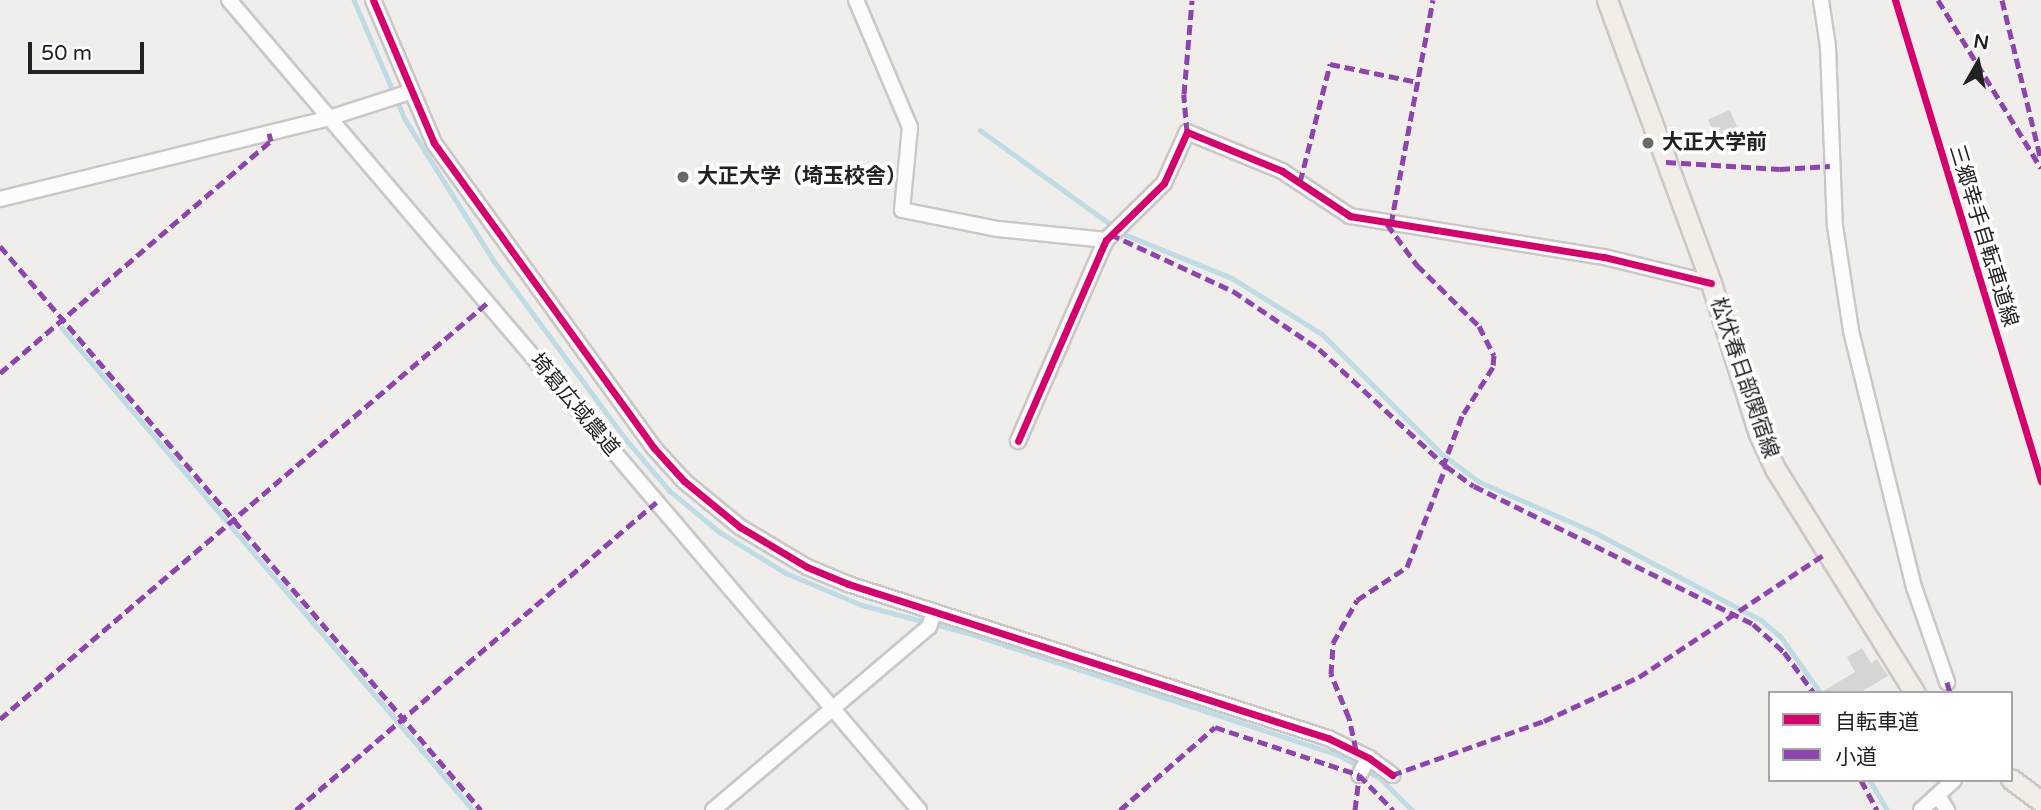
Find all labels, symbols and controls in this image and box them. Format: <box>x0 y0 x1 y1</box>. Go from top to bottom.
scale bar <box>32 28 147 72</box>
north arrow <box>1943 28 2013 98</box>
text: N <box>1972 30 1991 54</box>
text: 50 m <box>41 41 92 66</box>
place label: 大正大学前 <box>1662 130 1767 156</box>
marker: 大正大学前 <box>1640 135 1656 151</box>
street label: 三郷幸手自転車道線 <box>1943 142 2023 330</box>
place label: 大正大学（埼玉校舎） <box>697 164 907 190</box>
marker: 大正大学（埼玉校舎） <box>675 169 691 185</box>
street label: 松伏春日部関宿線 <box>1705 294 1783 462</box>
street label: 埼葛広域農道 <box>524 349 624 461</box>
legend <box>1768 691 2013 782</box>
text: 自転車道 <box>1835 710 1919 735</box>
text: 小道 <box>1835 745 1877 770</box>

